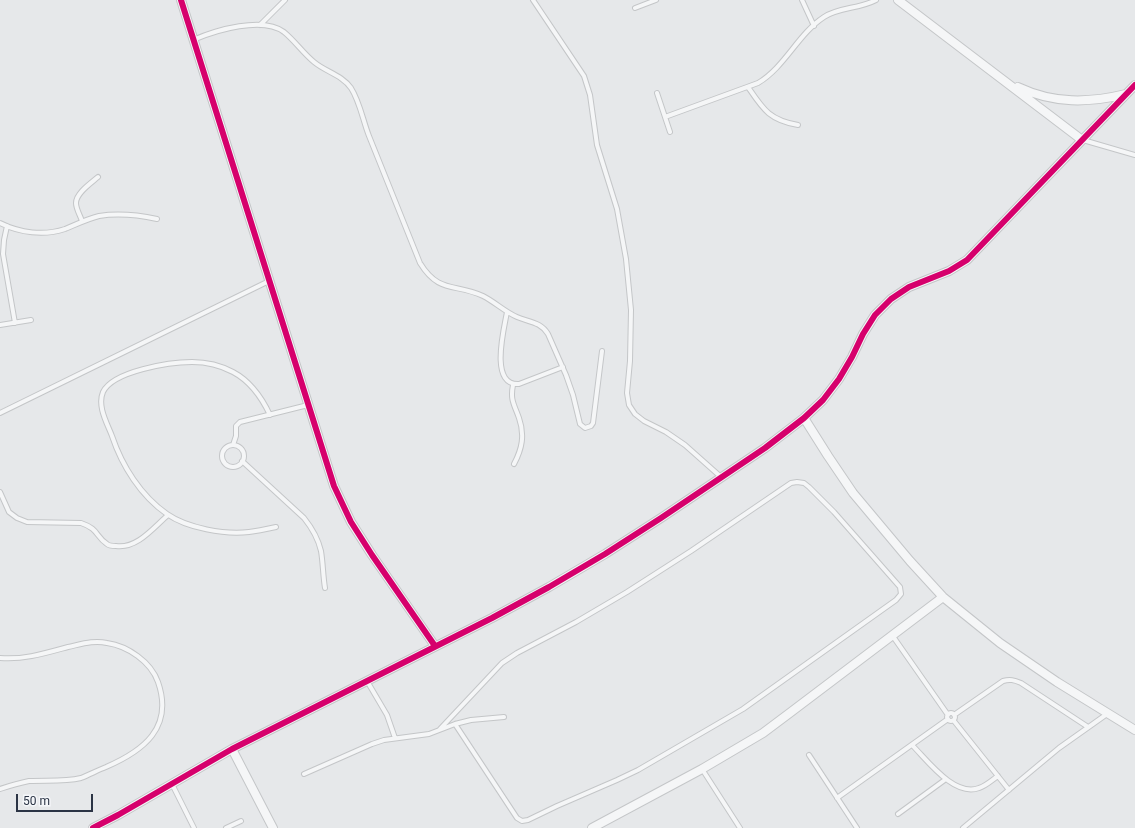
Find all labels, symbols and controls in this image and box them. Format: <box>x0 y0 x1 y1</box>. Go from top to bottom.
scale bar <box>18 786 95 812</box>
text: 50 m <box>23 794 50 808</box>

